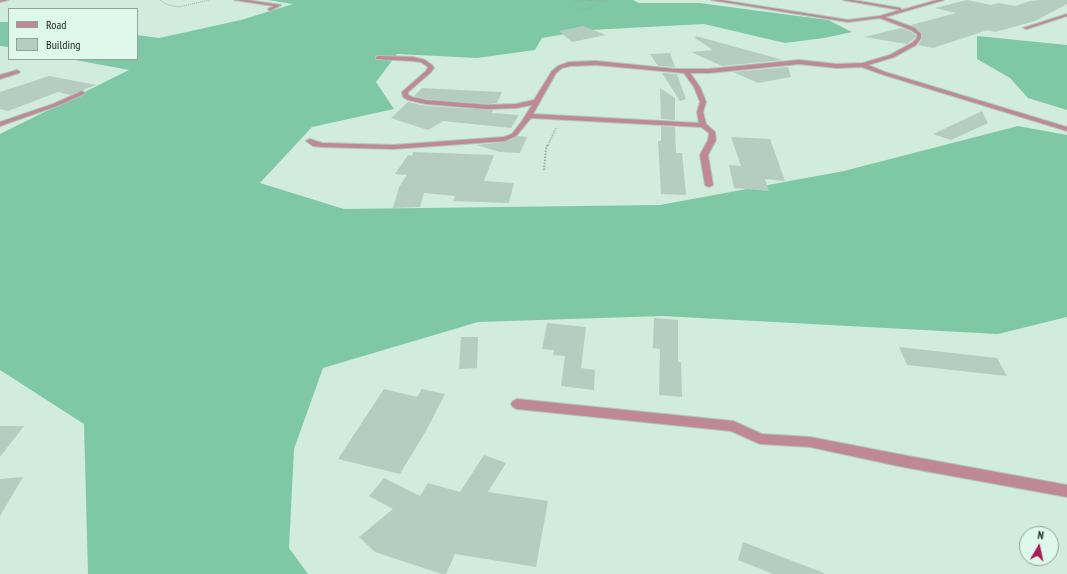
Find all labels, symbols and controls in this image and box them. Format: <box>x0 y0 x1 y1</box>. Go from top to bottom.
legend <box>8 8 138 60</box>
text: Road <box>46 17 66 32</box>
text: Building <box>46 37 81 52</box>
north arrow <box>1019 526 1059 566</box>
text: N <box>1037 528 1045 543</box>

